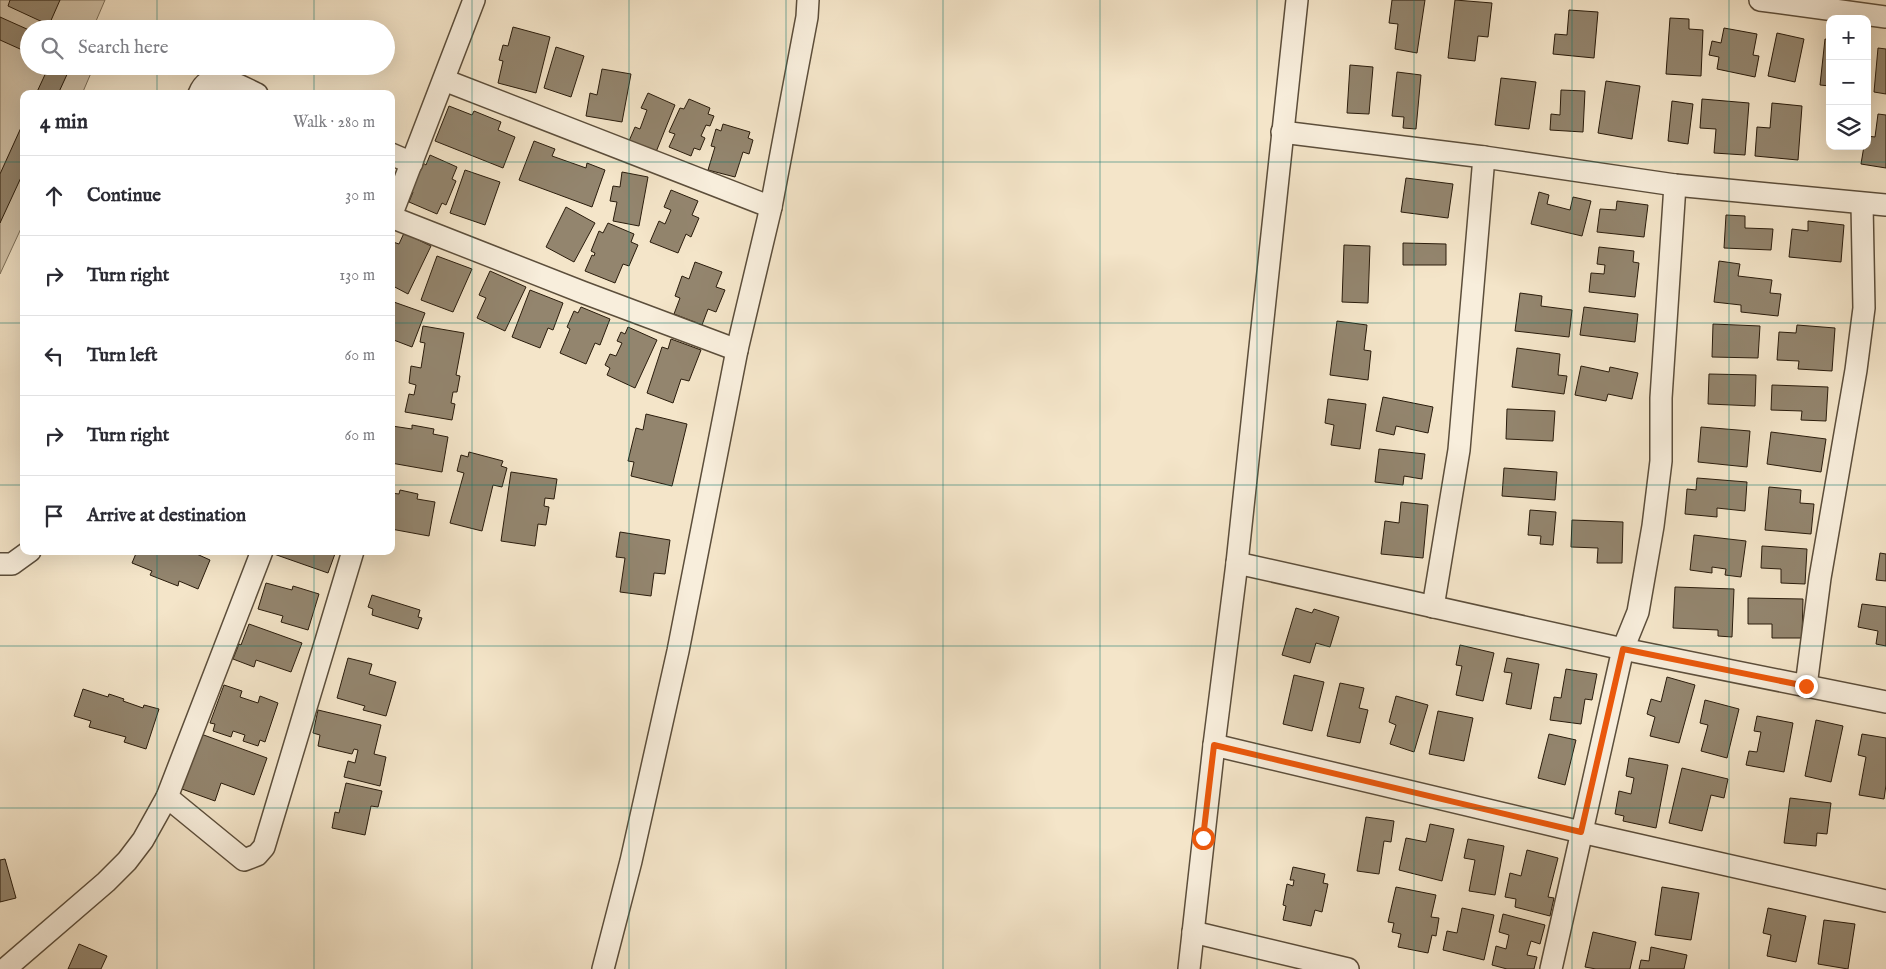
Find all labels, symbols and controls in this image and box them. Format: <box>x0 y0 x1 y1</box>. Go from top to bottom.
map controls <box>1826 15 1871 150</box>
button: + <box>1826 15 1871 60</box>
search box <box>20 20 395 75</box>
icon: search <box>38 34 66 62</box>
text: Search here <box>78 36 169 60</box>
button: − <box>1826 60 1871 105</box>
button: layers <box>1826 105 1871 150</box>
text: 4 min <box>40 109 88 136</box>
text: Walk · 280 m <box>293 113 375 133</box>
icon: ahead <box>40 182 68 210</box>
text: Continue <box>87 184 161 208</box>
text: 30 m <box>345 186 375 206</box>
icon: right <box>40 262 68 290</box>
text: Turn right <box>87 264 169 288</box>
text: 130 m <box>339 266 375 286</box>
icon: left <box>40 342 68 370</box>
text: Turn left <box>87 344 158 368</box>
text: 60 m <box>345 346 375 366</box>
icon: right <box>40 422 68 450</box>
text: Turn right <box>87 424 169 448</box>
text: 60 m <box>345 426 375 446</box>
icon: arrive <box>40 502 68 530</box>
text: Arrive at destination <box>87 504 246 528</box>
route end <box>1795 675 1818 698</box>
route start <box>1192 827 1215 850</box>

